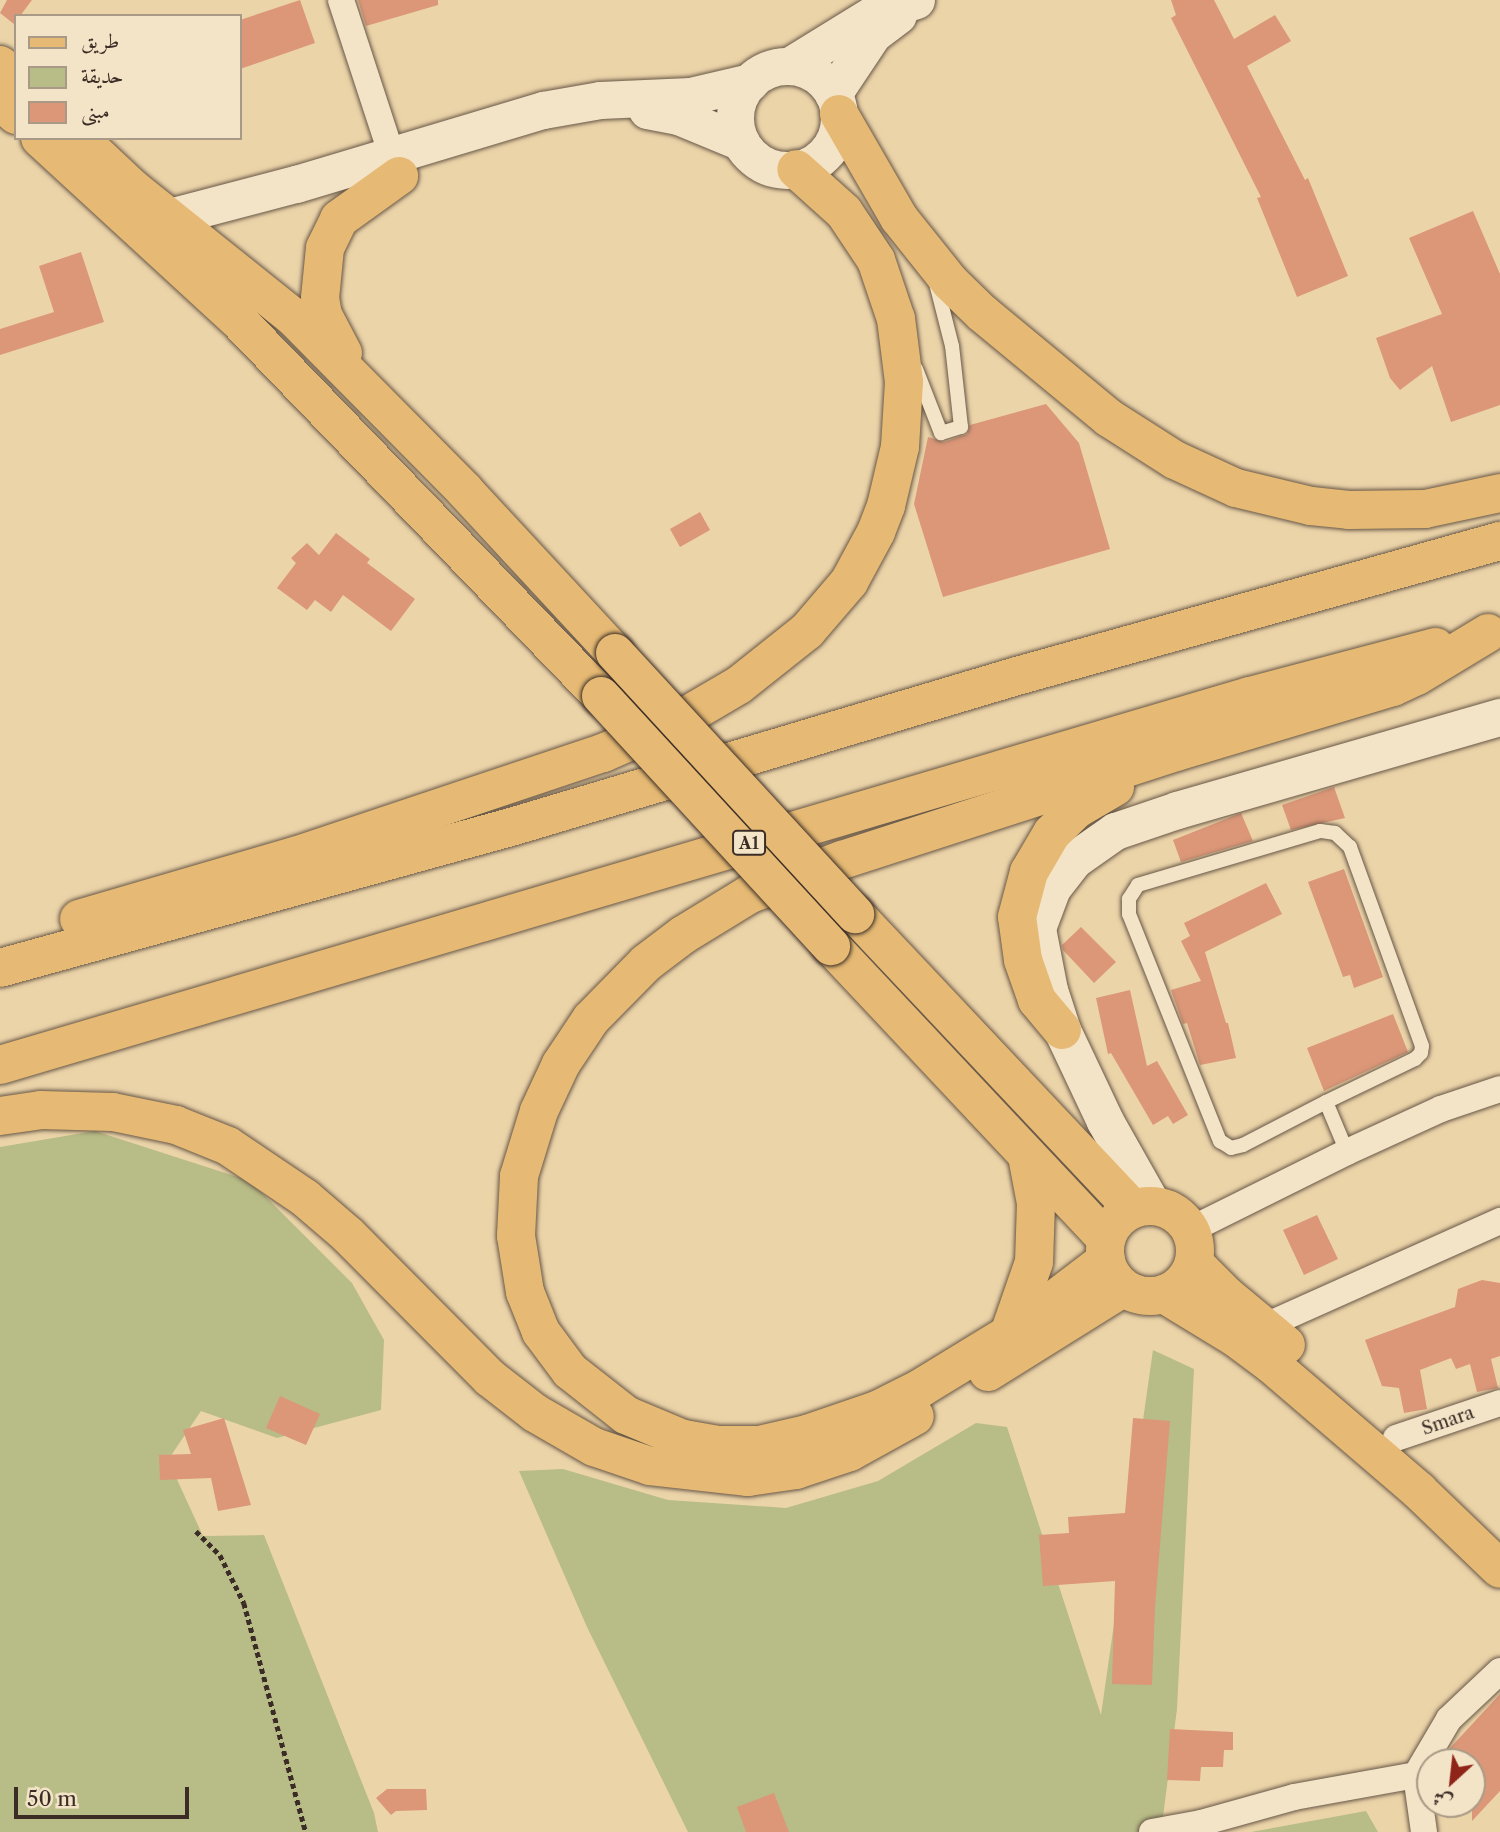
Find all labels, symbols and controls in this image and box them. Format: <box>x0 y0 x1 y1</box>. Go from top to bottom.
legend <box>14 14 242 140</box>
text: طريق <box>81 28 119 53</box>
text: حديقة <box>81 63 124 88</box>
text: مبنى <box>81 98 110 123</box>
road number: A1 <box>732 830 766 856</box>
street label: Smara <box>1419 1402 1477 1440</box>
north arrow <box>1416 1748 1486 1818</box>
scale bar <box>18 1772 192 1816</box>
text: 50 m <box>27 1786 77 1811</box>
text: ش <box>1429 1786 1456 1815</box>

